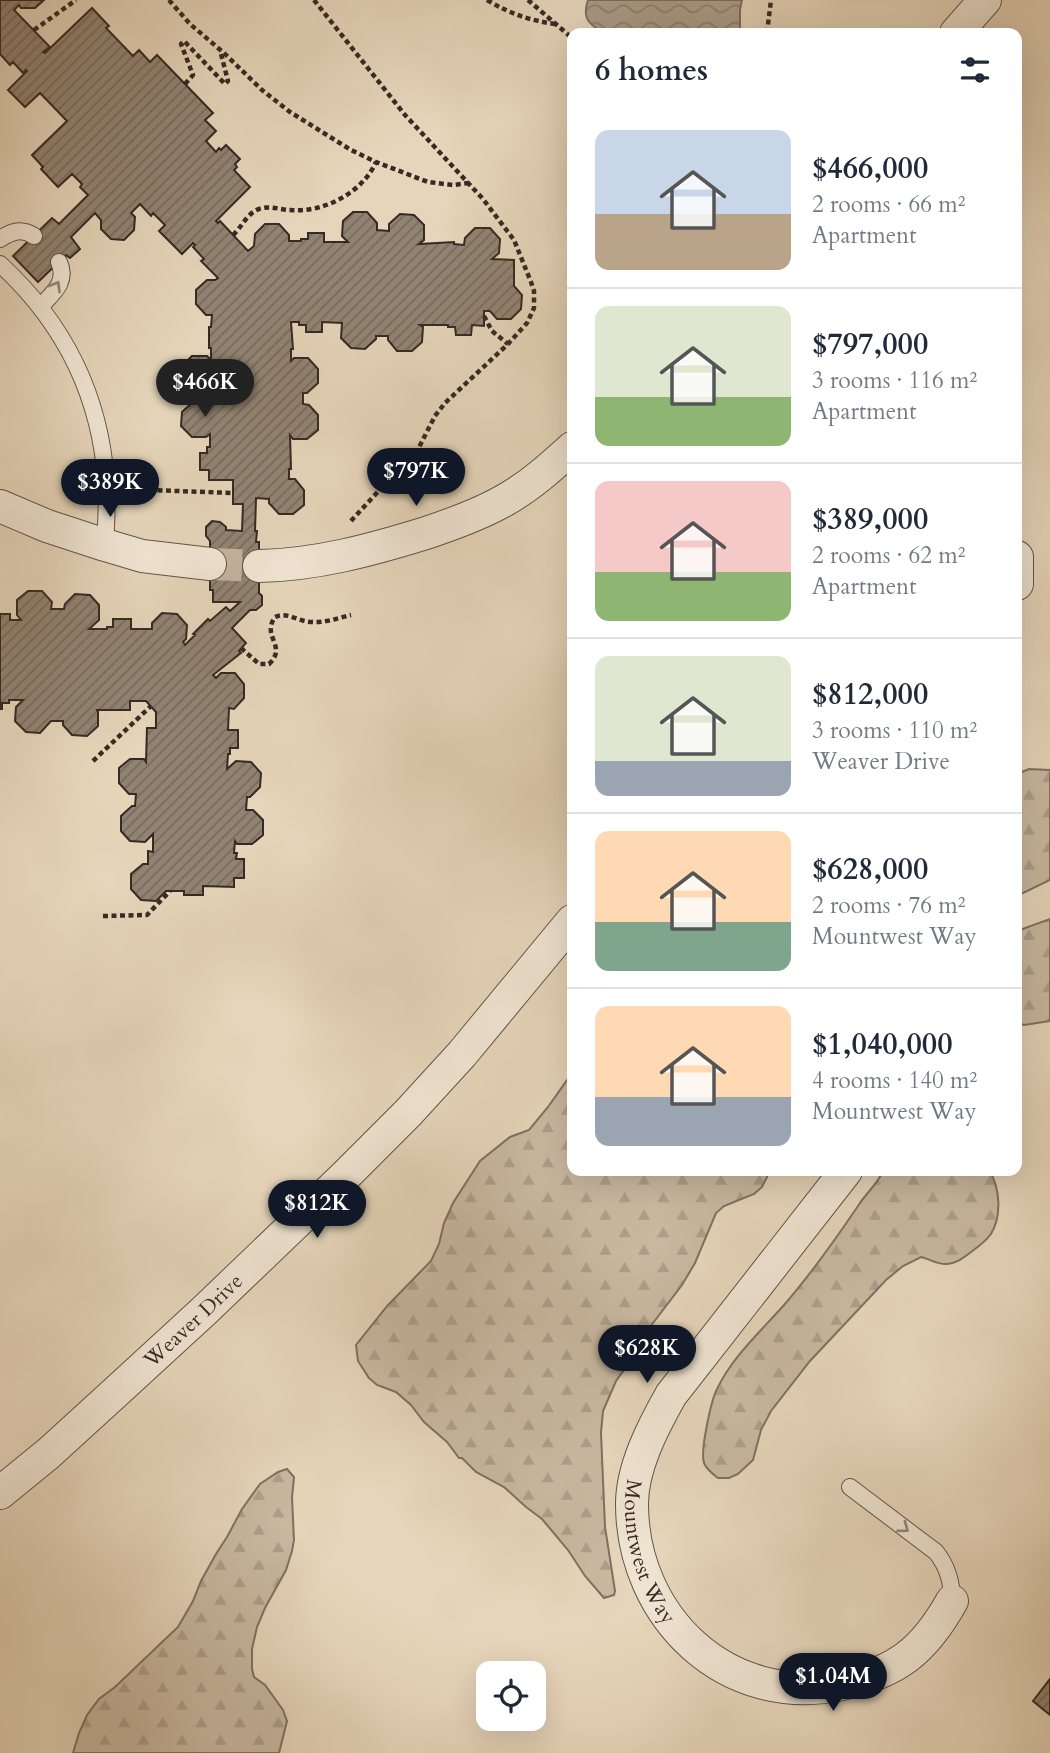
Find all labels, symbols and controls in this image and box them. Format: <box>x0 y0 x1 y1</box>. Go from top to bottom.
text: 6 homes <box>595 50 708 91</box>
icon: filters <box>956 51 994 89</box>
text: $466,000 <box>812 148 928 189</box>
icon: home <box>651 158 735 242</box>
text: 2 rooms · 66 m² <box>812 189 965 220</box>
text: Apartment <box>812 220 916 251</box>
one-way arrow <box>48 281 61 294</box>
text: $797,000 <box>812 324 928 365</box>
icon: home <box>651 334 735 418</box>
pin: $466K <box>156 360 254 419</box>
text: 3 rooms · 116 m² <box>812 365 977 396</box>
text: $466K <box>172 366 238 397</box>
text: Apartment <box>812 396 916 427</box>
pin: $797K <box>367 448 465 508</box>
text: $797K <box>383 455 449 486</box>
pin: $389K <box>61 460 159 519</box>
text: $389K <box>77 466 143 497</box>
text: $389,000 <box>812 499 928 540</box>
icon: home <box>651 509 735 593</box>
text: 2 rooms · 62 m² <box>812 540 965 571</box>
text: Apartment <box>812 571 916 602</box>
text: $812,000 <box>812 674 928 715</box>
icon: home <box>651 684 735 768</box>
text: 3 rooms · 110 m² <box>812 715 977 746</box>
text: Weaver Drive <box>812 746 950 777</box>
text: $628,000 <box>812 849 928 890</box>
icon: home <box>651 859 735 943</box>
text: 2 rooms · 76 m² <box>812 890 965 921</box>
text: Mountwest Way <box>812 921 977 952</box>
text: $1,040,000 <box>812 1024 953 1065</box>
icon: home <box>651 1034 735 1118</box>
text: 4 rooms · 140 m² <box>812 1065 977 1096</box>
text: Mountwest Way <box>812 1096 977 1127</box>
pin: $812K <box>268 1180 366 1240</box>
text: $812K <box>284 1187 350 1218</box>
street label: Weaver Drive <box>137 1267 249 1375</box>
pin: $628K <box>598 1326 696 1385</box>
text: $628K <box>614 1332 680 1363</box>
street label: Mountwest Way <box>617 1478 683 1630</box>
one-way arrow <box>896 1520 909 1533</box>
pin: $1.04M <box>776 1654 890 1713</box>
text: $1.04M <box>795 1660 871 1691</box>
map controls <box>476 1661 546 1731</box>
button: locate <box>476 1661 546 1731</box>

